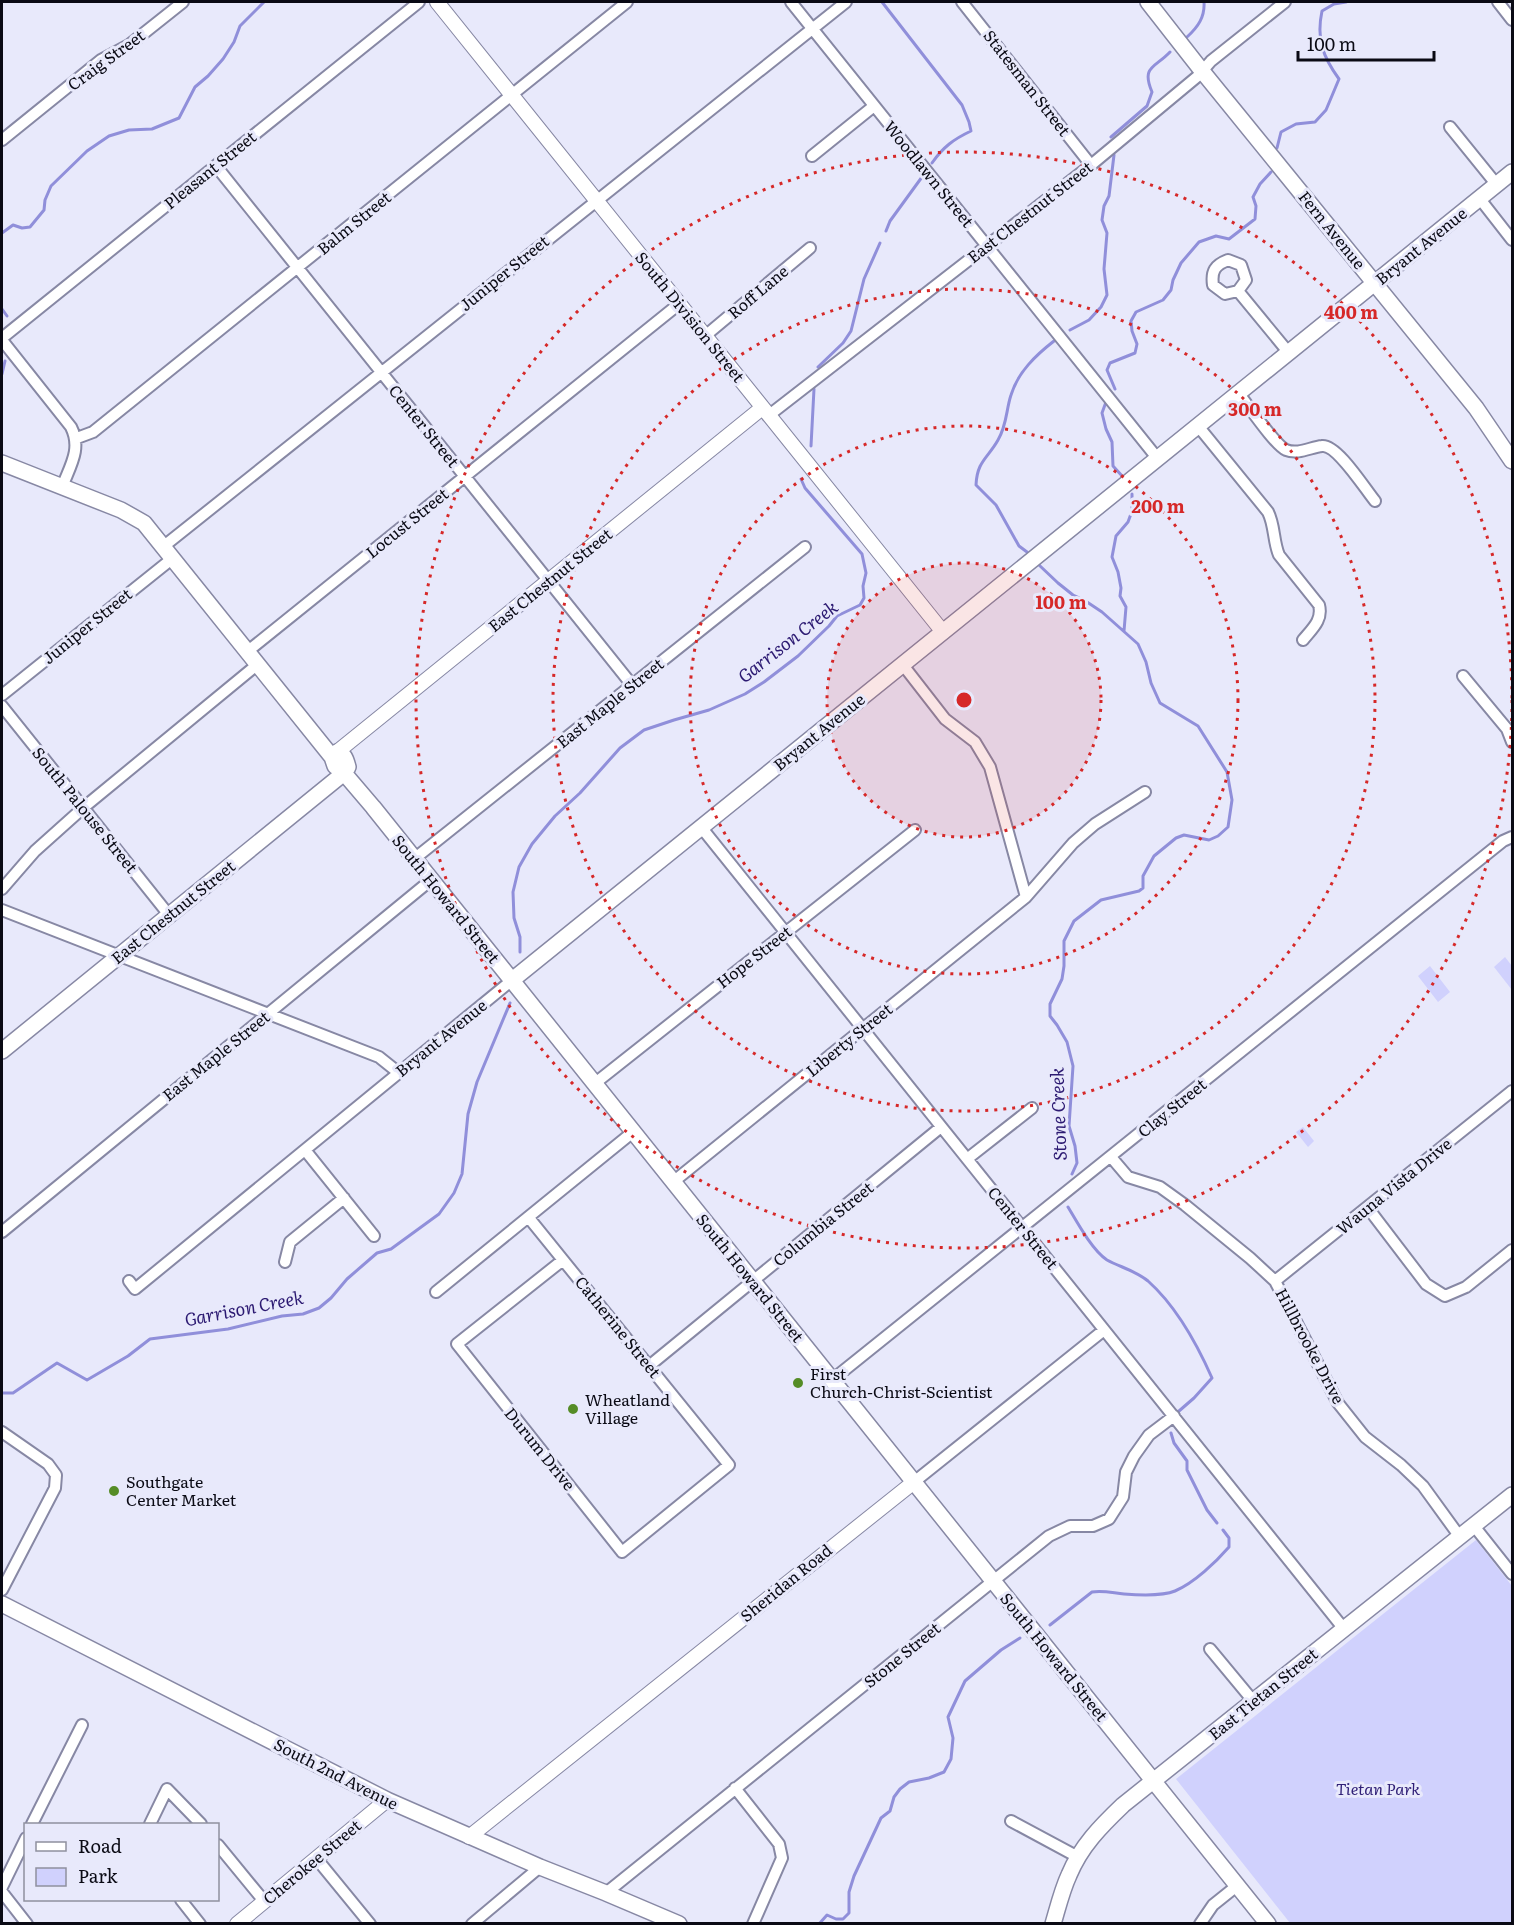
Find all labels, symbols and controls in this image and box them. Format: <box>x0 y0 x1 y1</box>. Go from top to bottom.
street label: Craig Street <box>62 23 150 96</box>
street label: Statesman Street <box>979 24 1077 141</box>
scale bar <box>1298 24 1434 62</box>
text: 100 m <box>1307 30 1356 57</box>
street label: Woodlawn Street <box>879 115 981 232</box>
street label: Pleasant Street <box>158 124 261 214</box>
street label: East Chestnut Street <box>962 154 1098 268</box>
street label: Balm Street <box>311 185 396 260</box>
street label: Fern Avenue <box>1294 185 1372 274</box>
street label: Bryant Avenue <box>1369 201 1471 290</box>
street label: Juniper Street <box>453 228 554 316</box>
street label: South Division Street <box>630 246 751 387</box>
street label: Roff Lane <box>722 259 793 324</box>
text: 400 m <box>1324 298 1378 325</box>
street label: Center Street <box>384 379 466 472</box>
text: 300 m <box>1228 395 1282 422</box>
street label: Locust Street <box>360 481 453 563</box>
text: 200 m <box>1131 492 1185 519</box>
street label: East Chestnut Street <box>482 521 617 637</box>
street label: Juniper Street <box>36 581 137 669</box>
text: 100 m <box>1035 588 1087 615</box>
water label: Garrison Creek <box>731 593 843 689</box>
street label: East Maple Street <box>551 651 669 753</box>
street label: Bryant Avenue <box>767 687 869 776</box>
centre of rings <box>954 690 974 710</box>
street label: South Palouse Street <box>27 741 145 878</box>
street label: South Howard Street <box>387 829 507 968</box>
street label: East Chestnut Street <box>105 853 240 969</box>
street label: Hope Street <box>711 919 797 993</box>
street label: Bryant Avenue <box>389 993 491 1082</box>
street label: Liberty Street <box>800 996 897 1082</box>
street label: East Maple Street <box>157 1004 275 1106</box>
water label: Stone Creek <box>1042 1067 1073 1161</box>
street label: Clay Street <box>1132 1072 1211 1142</box>
street label: Wauna Vista Drive <box>1331 1131 1456 1239</box>
street label: Columbia Street <box>767 1175 878 1271</box>
street label: Center Street <box>983 1181 1065 1274</box>
street label: South Howard Street <box>691 1208 811 1347</box>
street label: Catherine Street <box>570 1270 668 1383</box>
water label: Garrison Creek <box>182 1283 306 1332</box>
street label: Hillbrooke Drive <box>1270 1283 1352 1408</box>
place label: First Church-Christ-Scientist <box>810 1361 993 1403</box>
marker: First Church-Christ-Scientist <box>791 1376 805 1390</box>
place label: Wheatland Village <box>585 1387 670 1429</box>
street label: Durum Drive <box>500 1402 582 1495</box>
marker: Wheatland Village <box>566 1402 580 1416</box>
place label: Southgate Center Market <box>126 1469 237 1511</box>
marker: Southgate Center Market <box>107 1484 121 1498</box>
street label: Sheridan Road <box>734 1538 837 1627</box>
street label: South Howard Street <box>995 1587 1115 1726</box>
street label: Stone Street <box>858 1615 945 1693</box>
street label: East Tietan Street <box>1202 1641 1323 1745</box>
street label: South 2nd Avenue <box>270 1731 403 1815</box>
park label: Tietan Park <box>1336 1776 1420 1800</box>
street label: Cherokee Street <box>257 1813 366 1909</box>
legend <box>24 1823 219 1901</box>
text: Road <box>78 1832 122 1859</box>
text: Park <box>78 1862 119 1889</box>

